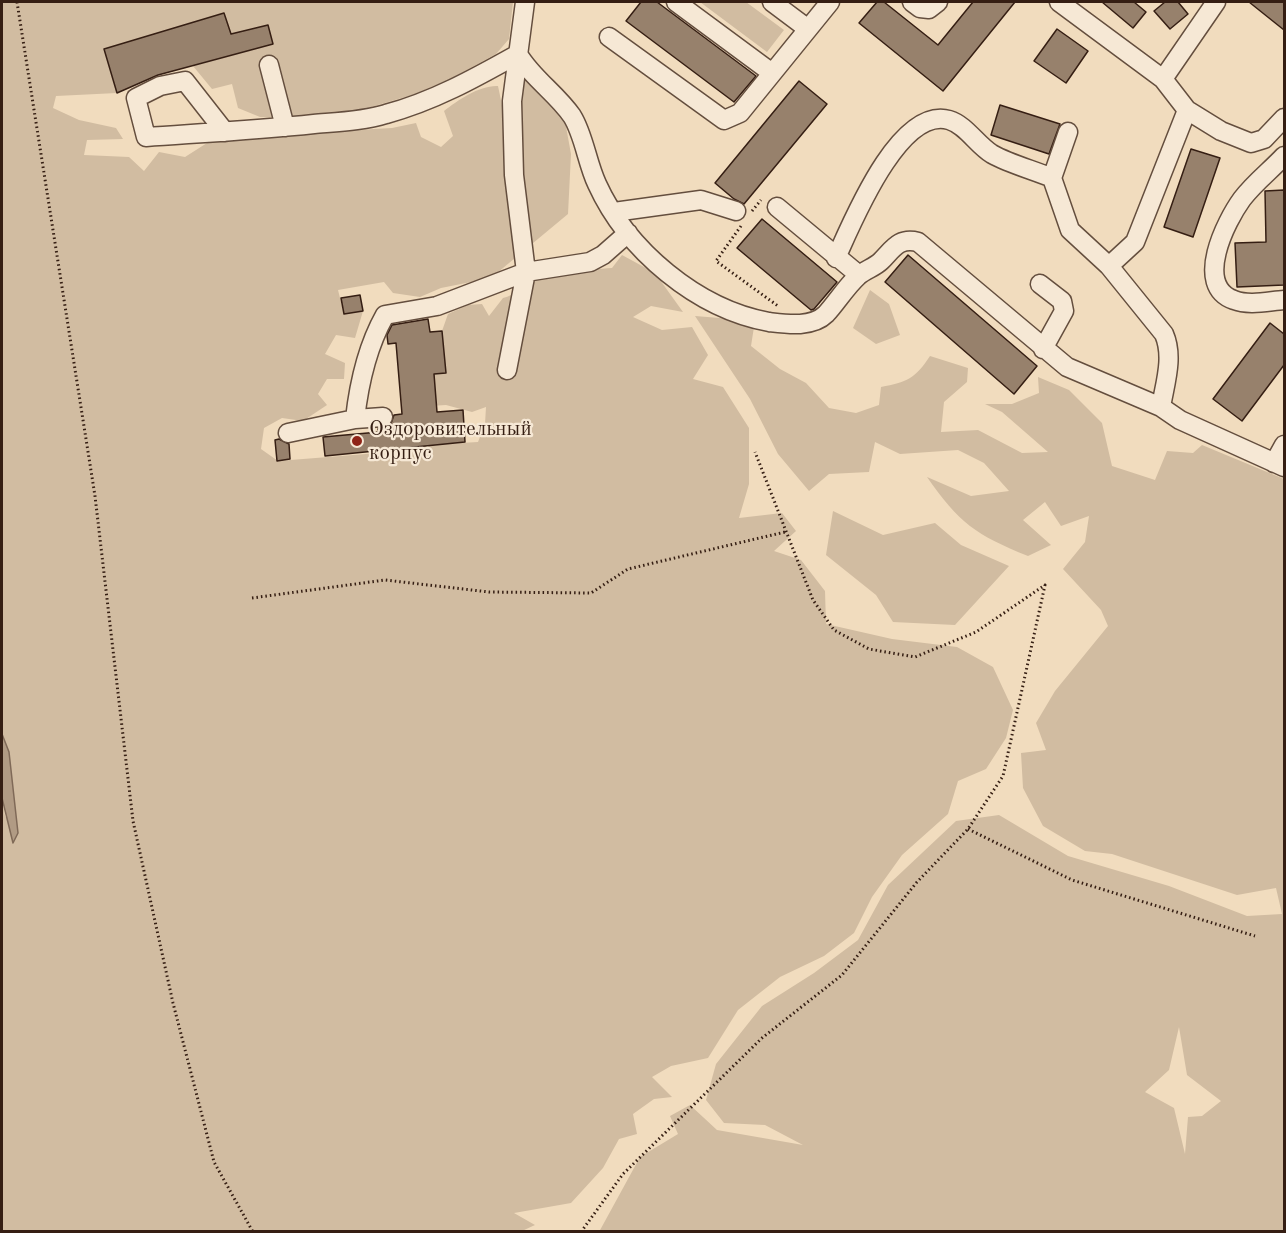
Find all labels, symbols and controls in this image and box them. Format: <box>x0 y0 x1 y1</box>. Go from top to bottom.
place label: Оздоровительный корпус <box>369 416 532 466</box>
marker: Оздоровительный корпус <box>350 434 364 448</box>

